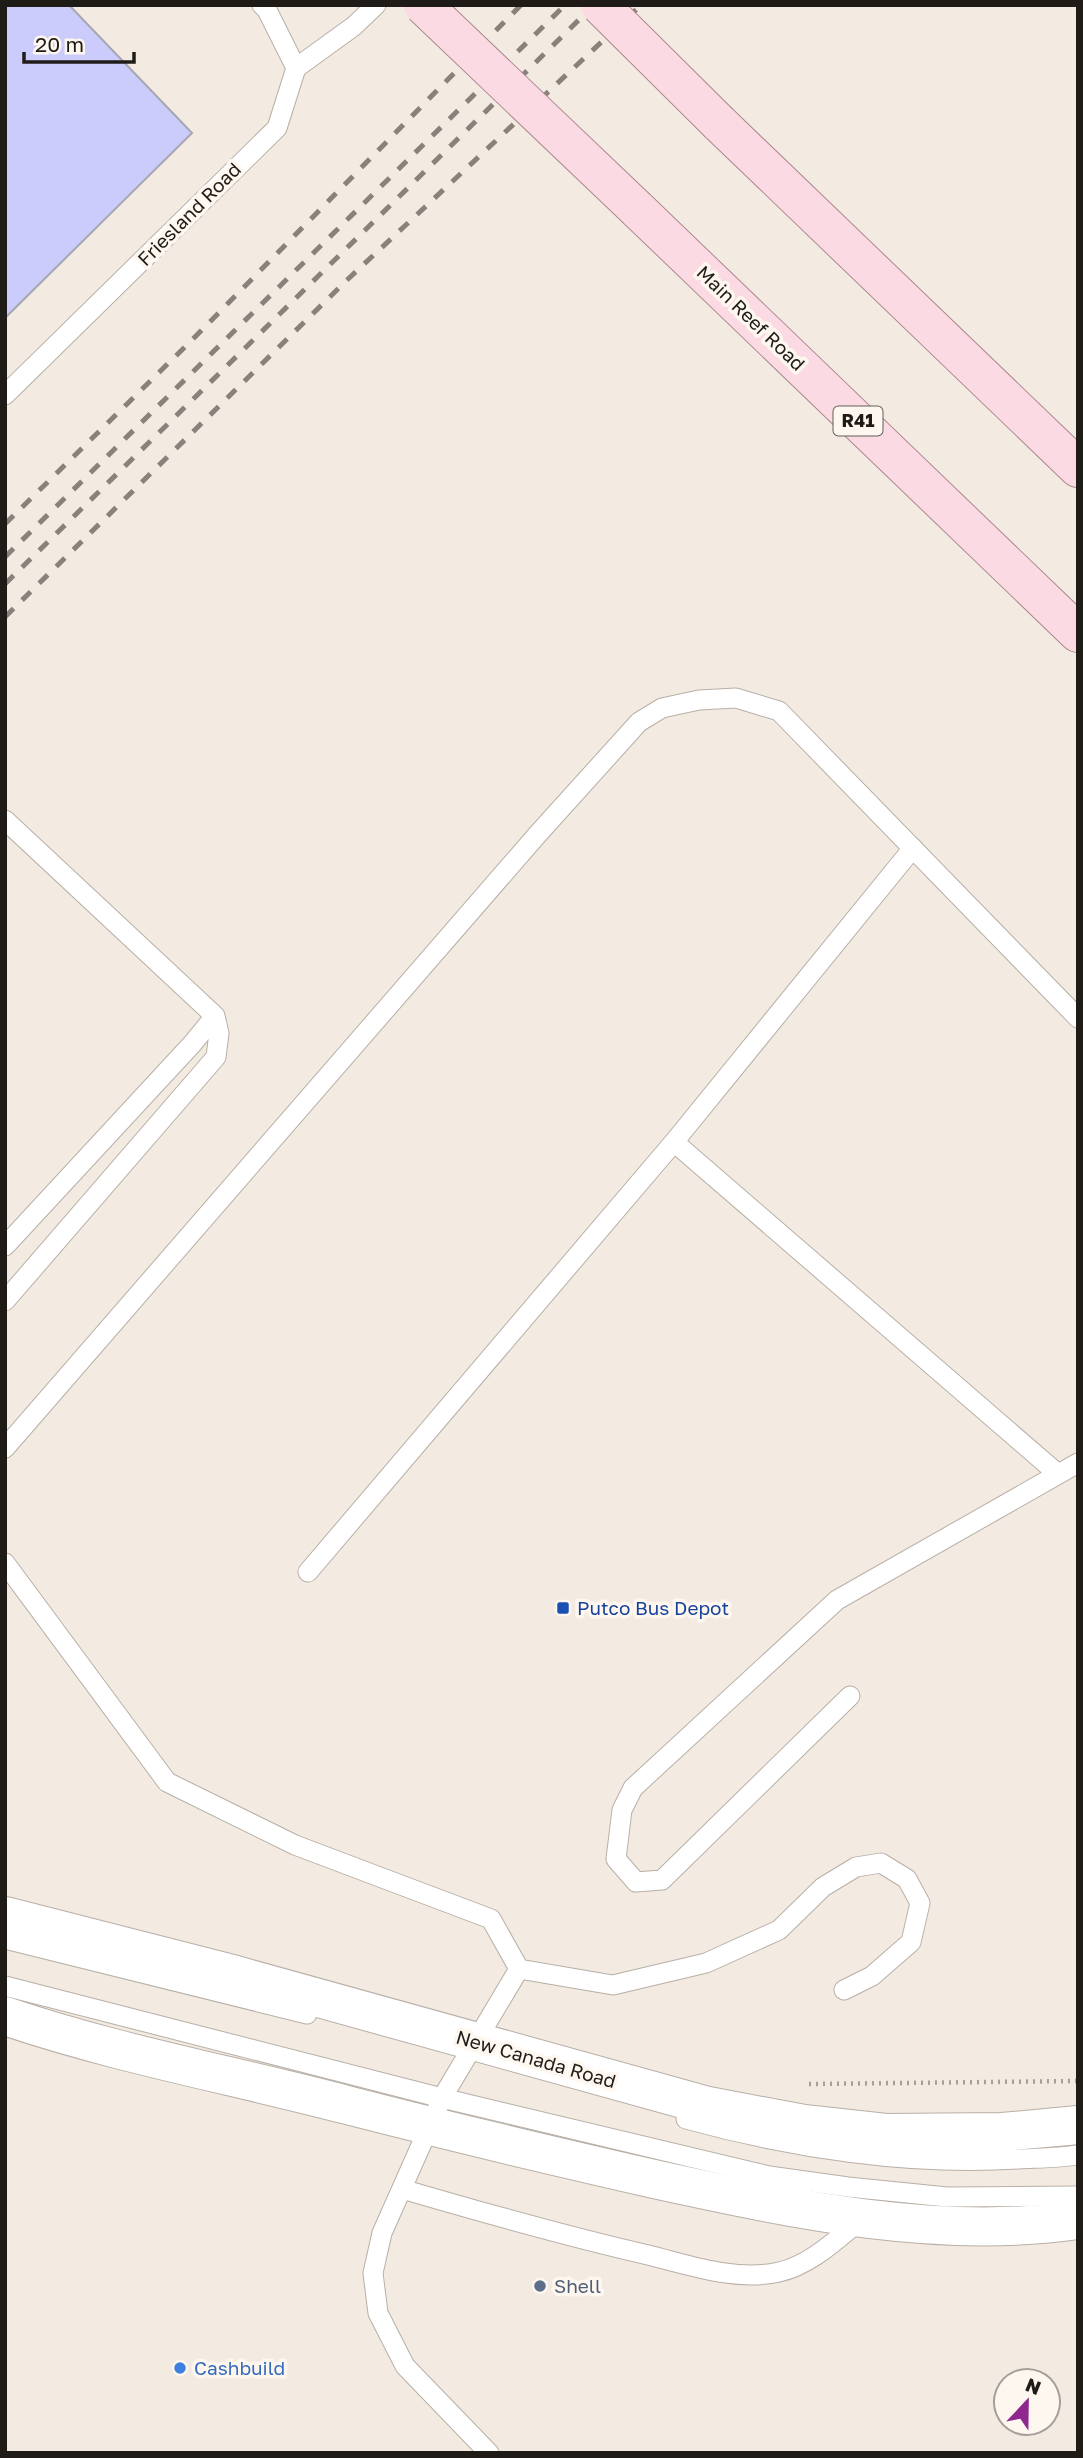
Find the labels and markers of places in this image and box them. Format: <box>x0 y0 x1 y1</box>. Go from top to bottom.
place label: Putco Bus Depot <box>577 1596 729 1619</box>
marker: Putco Bus Depot <box>555 1600 571 1616</box>
place label: Shell <box>554 2274 601 2297</box>
marker: Shell <box>532 2278 548 2294</box>
place label: Cashbuild <box>194 2356 285 2379</box>
marker: Cashbuild <box>172 2360 188 2376</box>

